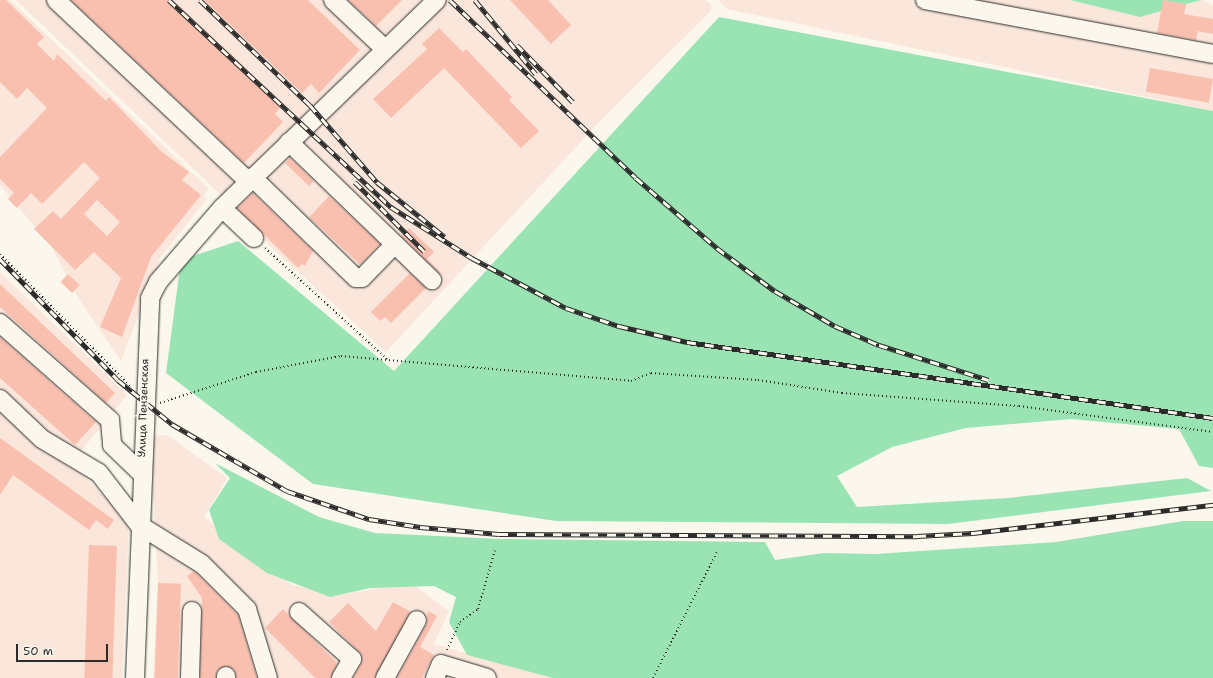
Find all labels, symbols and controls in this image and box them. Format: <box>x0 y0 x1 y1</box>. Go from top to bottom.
street label: Улица Пензенская <box>136 358 152 458</box>
scale bar <box>18 636 110 662</box>
text: 50 m <box>23 643 53 659</box>

